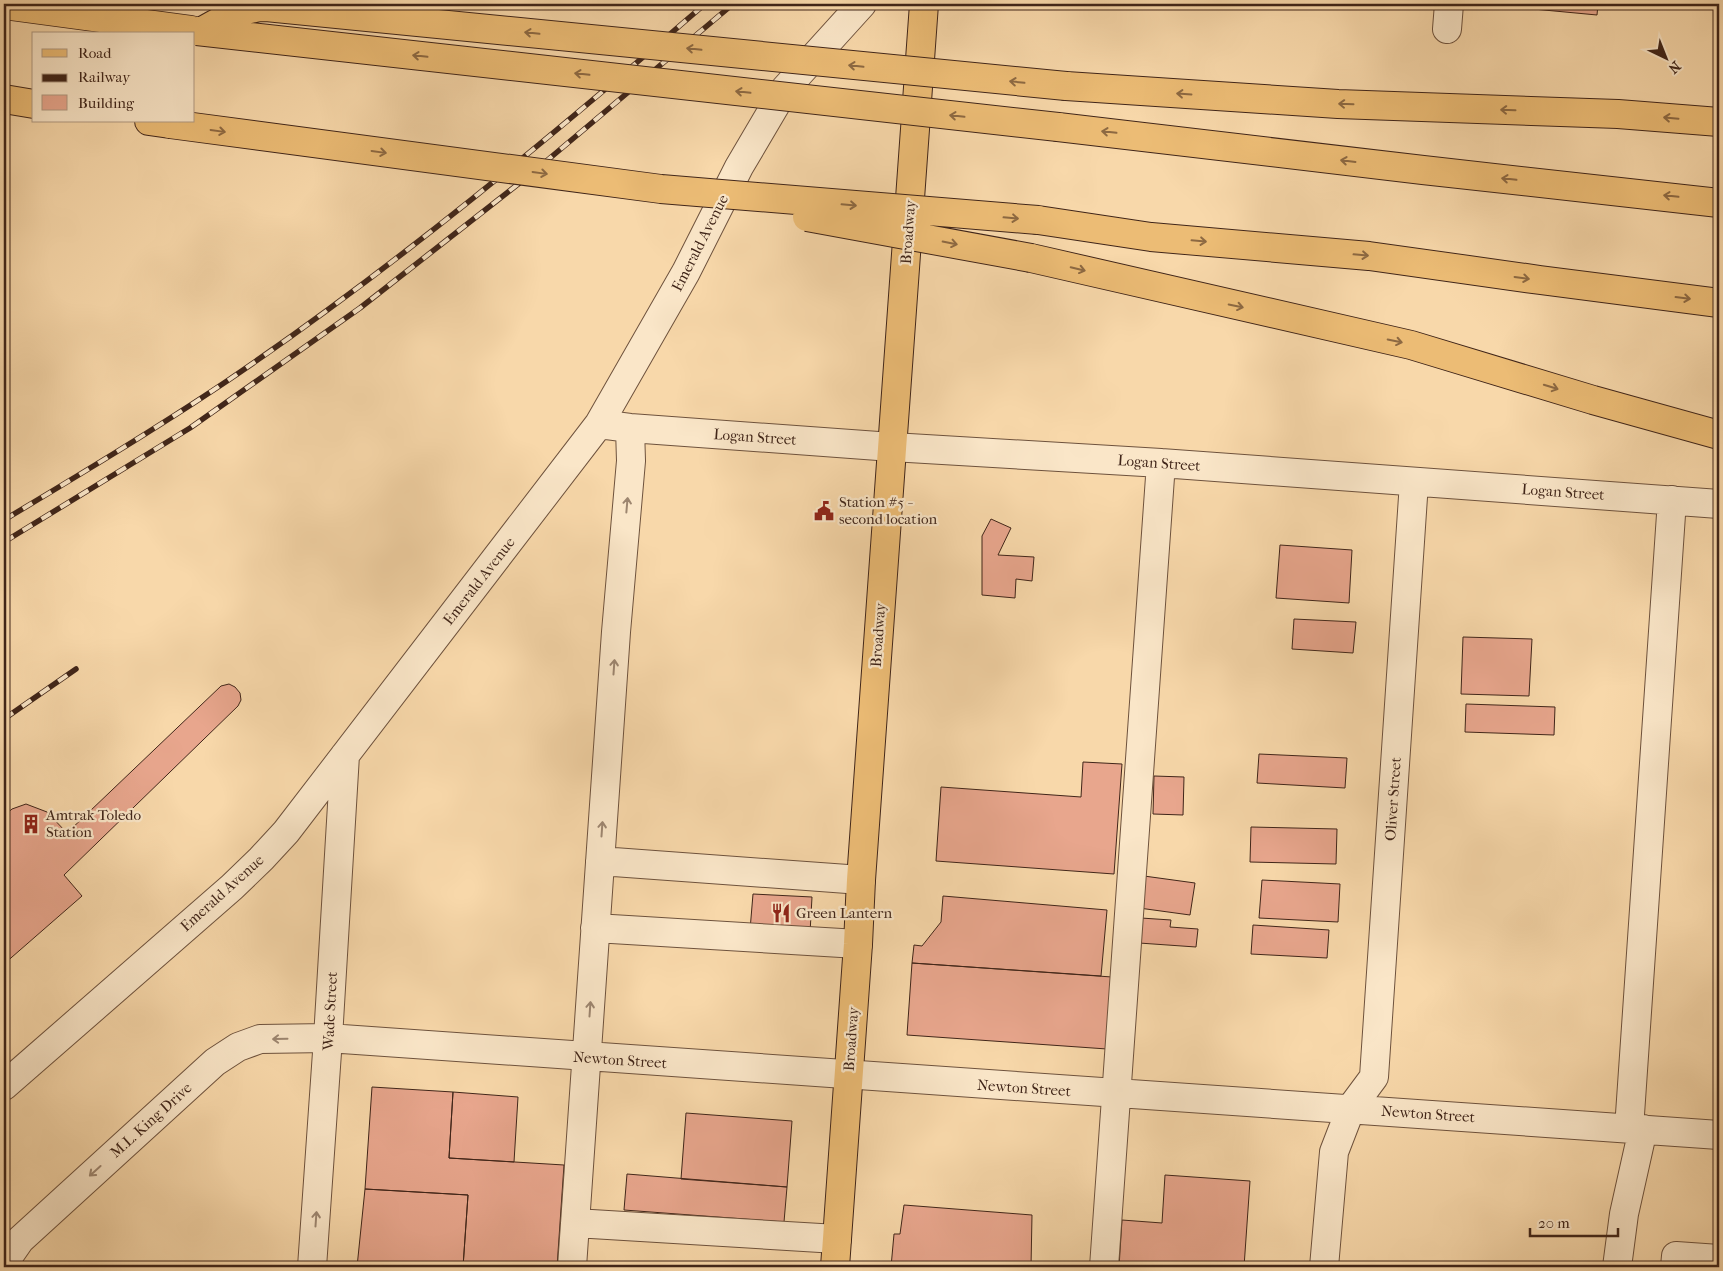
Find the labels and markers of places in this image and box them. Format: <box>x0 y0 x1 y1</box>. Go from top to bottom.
place label: Station #5 - second location <box>839 493 937 528</box>
public building icon: Station #5 - second location <box>813 500 835 522</box>
place label: Amtrak Toledo Station <box>45 806 142 841</box>
building icon: Amtrak Toledo Station <box>20 813 42 835</box>
restaurant icon: Green Lantern <box>770 902 792 924</box>
place label: Green Lantern <box>796 904 892 922</box>

